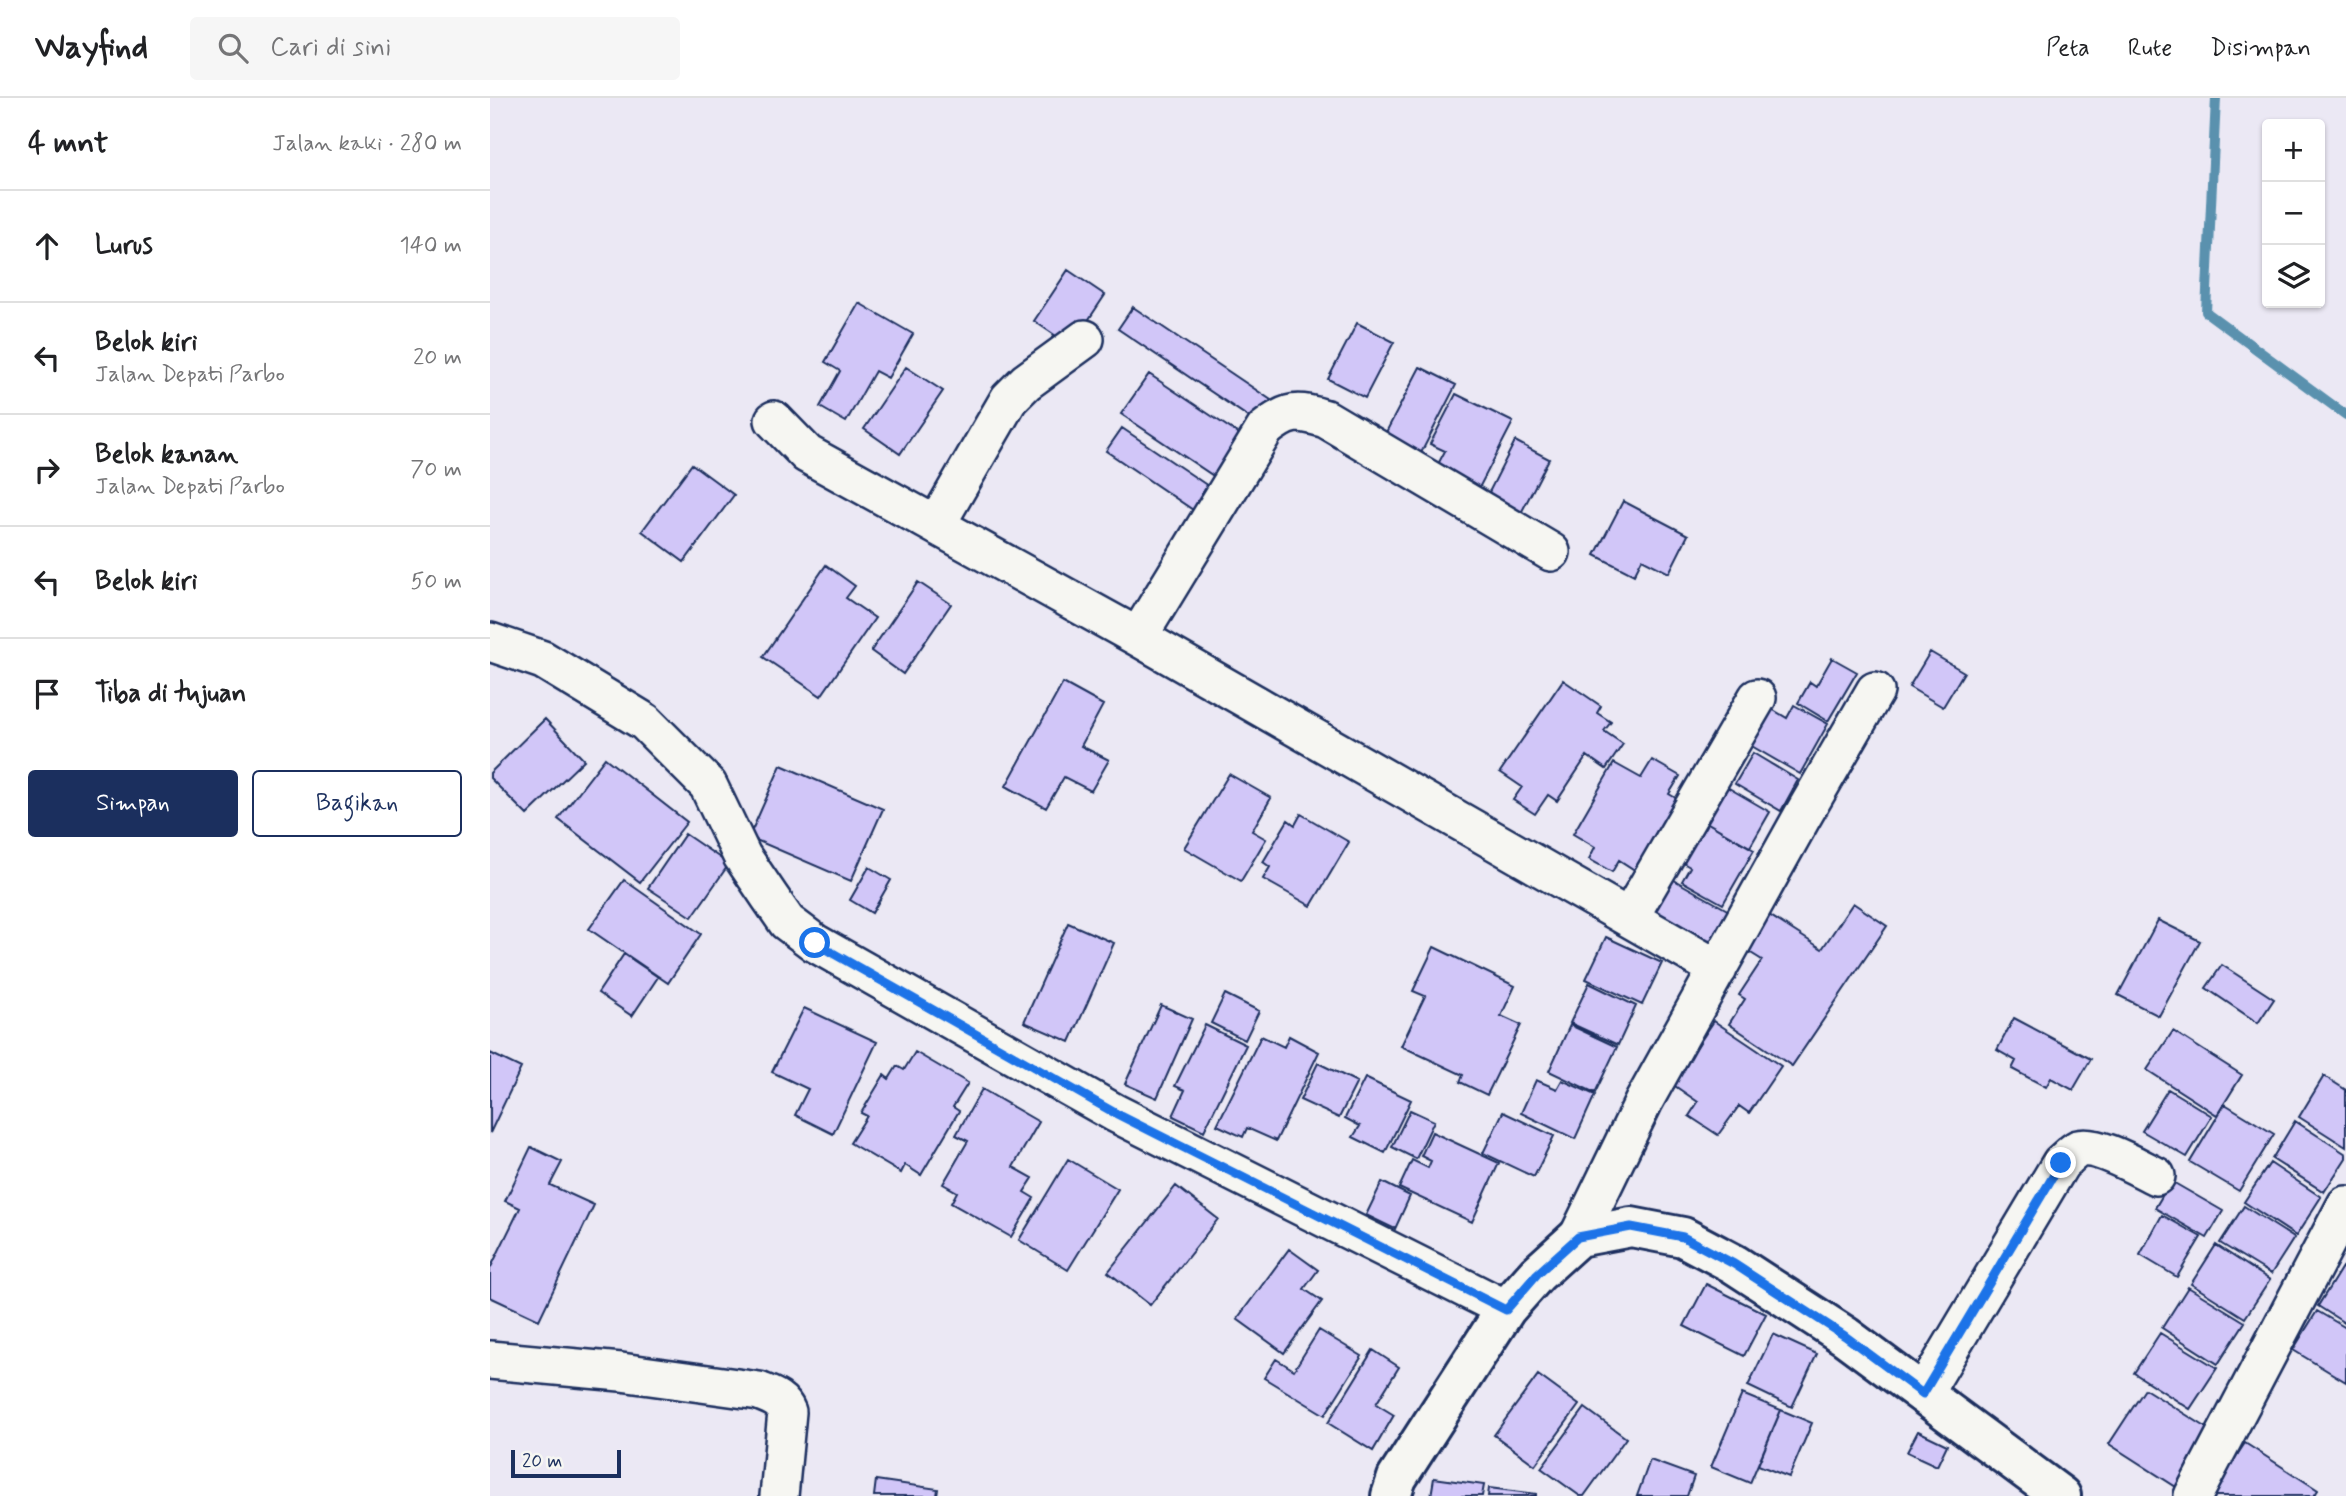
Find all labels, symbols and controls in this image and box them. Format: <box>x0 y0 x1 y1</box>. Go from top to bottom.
search box <box>190 17 680 80</box>
text: Wayfind <box>35 26 148 70</box>
icon: search <box>214 29 252 67</box>
text: Cari di sini <box>270 31 391 65</box>
text: Peta <box>2046 33 2090 64</box>
text: Rute <box>2128 33 2172 64</box>
text: Disimpan <box>2210 33 2311 64</box>
map controls <box>2262 119 2325 308</box>
button: + <box>2262 119 2325 182</box>
text: 4 mnt <box>28 124 108 163</box>
text: Jalan kaki · 280 m <box>272 129 462 159</box>
button: − <box>2262 182 2325 245</box>
icon: ahead <box>28 227 66 265</box>
text: Lurus <box>95 229 153 263</box>
text: 140 m <box>399 231 462 261</box>
button: layers <box>2262 245 2325 308</box>
text: Belok kiri <box>95 326 197 360</box>
icon: left <box>28 339 66 377</box>
text: 20 m <box>413 343 462 373</box>
text: Jalan Depati Parbo <box>95 360 285 390</box>
text: Belok kanan <box>95 438 238 472</box>
icon: right <box>28 451 66 489</box>
text: 70 m <box>410 455 462 485</box>
text: Jalan Depati Parbo <box>95 472 285 502</box>
icon: left <box>28 563 66 601</box>
text: Belok kiri <box>95 565 197 599</box>
text: 50 m <box>411 567 462 597</box>
icon: arrive <box>28 675 66 713</box>
text: Tiba di tujuan <box>95 677 246 711</box>
button: Simpan <box>28 770 238 837</box>
button: Bagikan <box>252 770 462 837</box>
route start <box>799 927 830 958</box>
route end <box>2045 1147 2076 1178</box>
scale bar <box>511 1447 621 1479</box>
text: 20 m <box>522 1449 562 1474</box>

